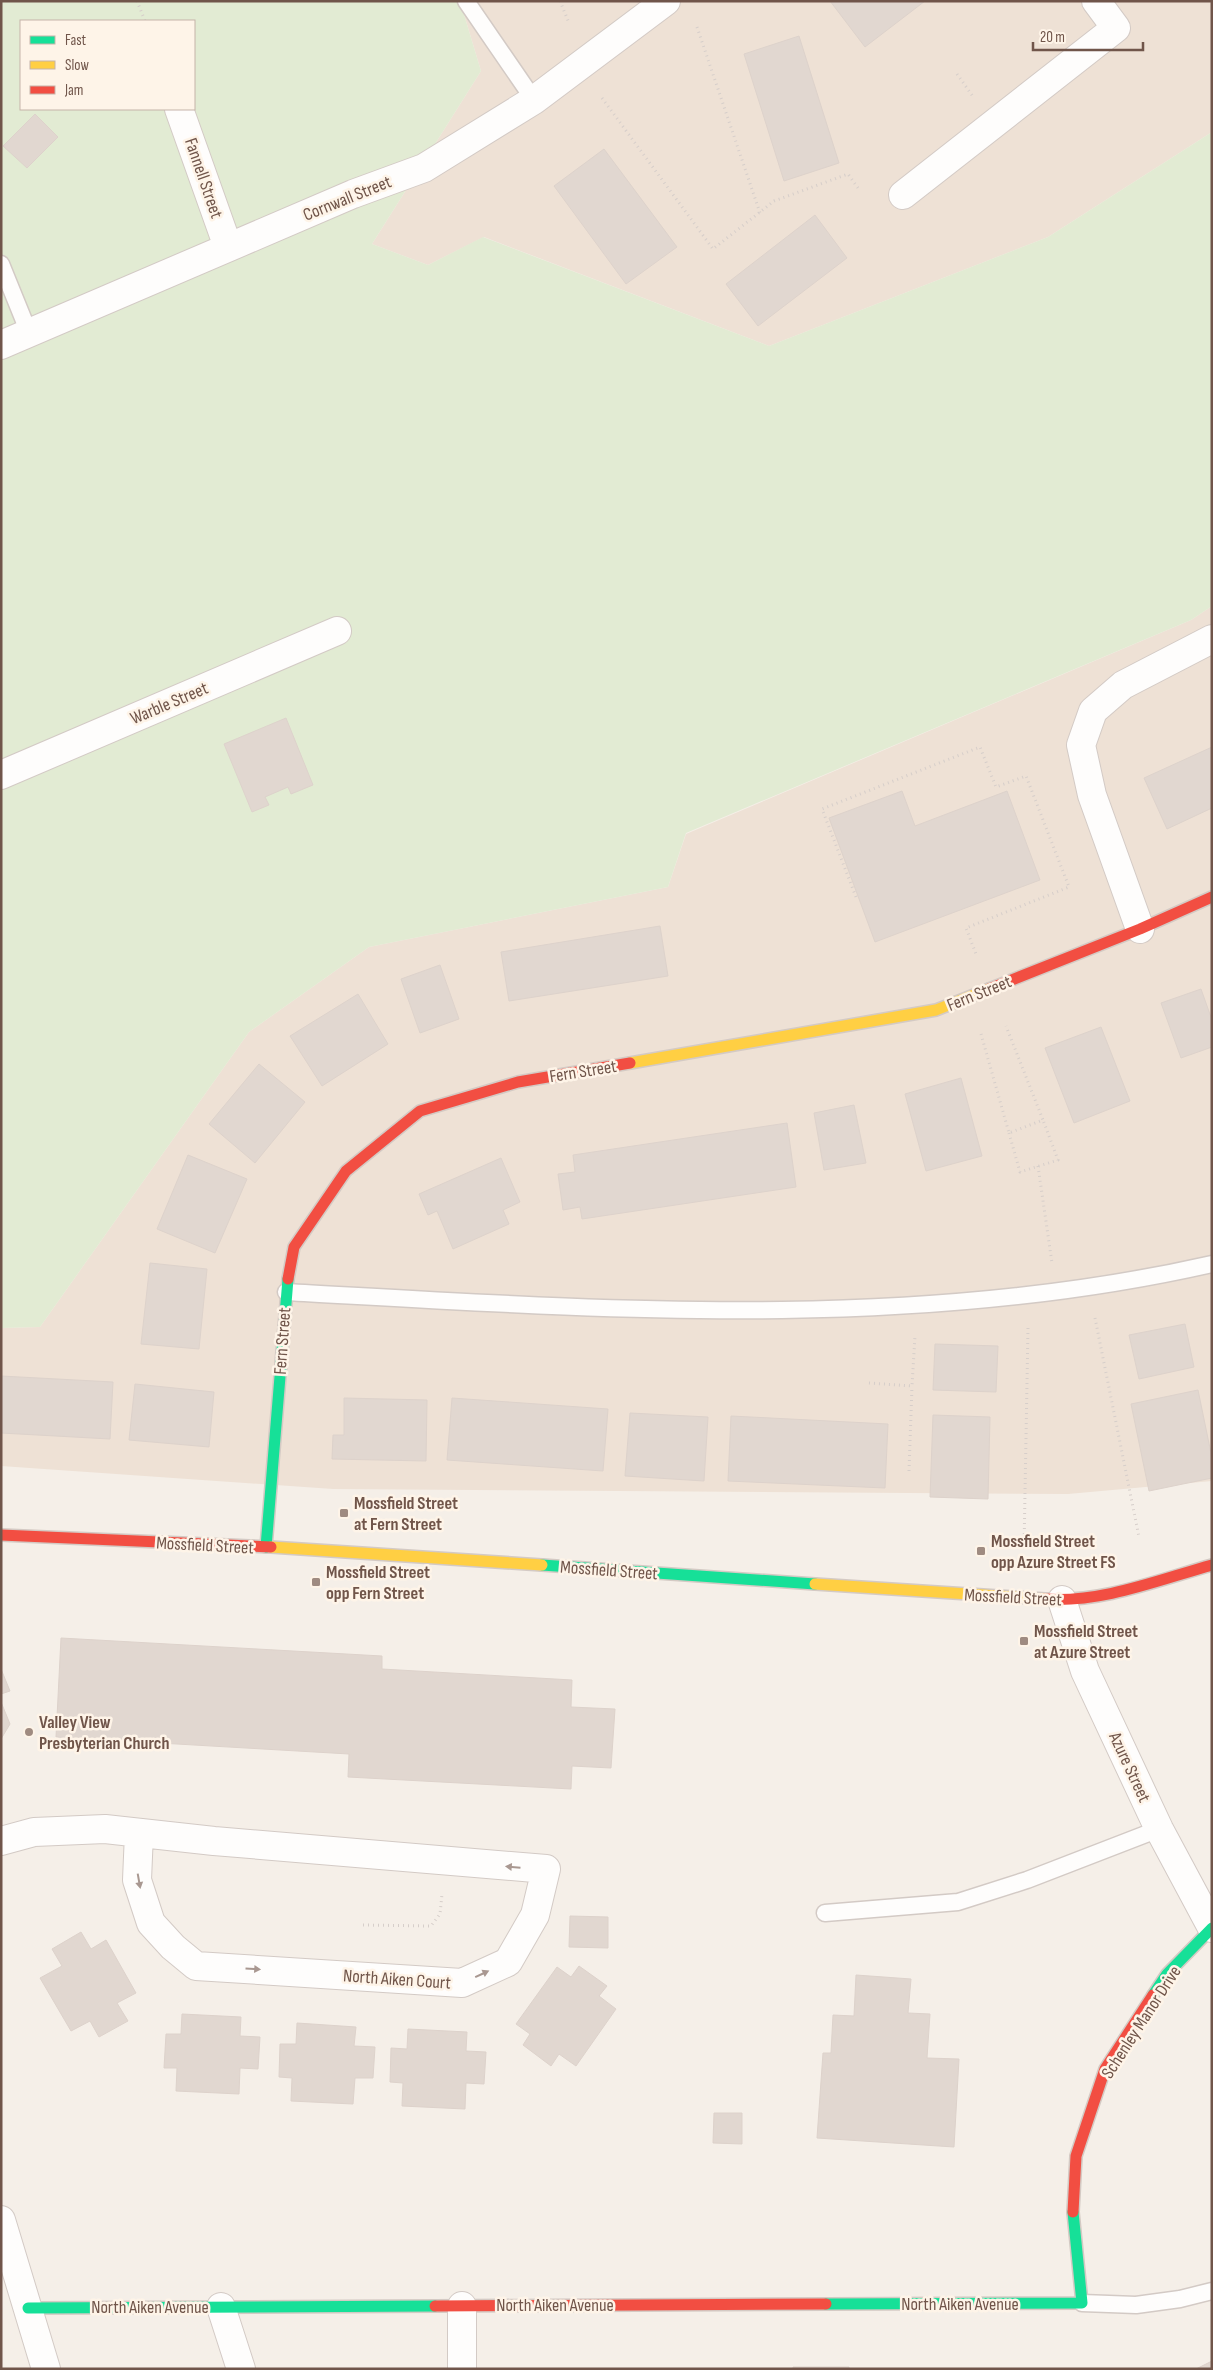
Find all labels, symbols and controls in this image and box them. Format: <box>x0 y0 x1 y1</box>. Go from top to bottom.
legend <box>20 20 195 110</box>
scale bar <box>1033 20 1143 52</box>
text: 20 m <box>1040 28 1065 47</box>
text: Fast <box>65 31 87 50</box>
text: Slow <box>65 56 89 75</box>
text: Jam <box>64 81 83 100</box>
street label: Fannell Street <box>180 135 227 222</box>
street label: Cornwall Street <box>300 171 395 226</box>
street label: Warble Street <box>127 678 212 729</box>
street label: Fern Street <box>944 971 1015 1016</box>
street label: Fern Street <box>548 1056 619 1087</box>
street label: Fern Street <box>270 1306 295 1375</box>
place label: Mossfield Street at Fern Street <box>354 1493 458 1535</box>
marker: Mossfield Street at Fern Street <box>338 1507 350 1519</box>
place label: Mossfield Street opp Azure Street FS <box>991 1531 1116 1573</box>
street label: Mossfield Street <box>156 1532 255 1559</box>
marker: Mossfield Street opp Azure Street FS <box>975 1545 987 1557</box>
street label: Mossfield Street <box>560 1557 659 1584</box>
place label: Mossfield Street opp Fern Street <box>326 1562 430 1604</box>
marker: Mossfield Street opp Fern Street <box>310 1576 322 1588</box>
street label: Mossfield Street <box>964 1584 1063 1611</box>
place label: Mossfield Street at Azure Street <box>1034 1621 1138 1663</box>
marker: Mossfield Street at Azure Street <box>1018 1635 1030 1647</box>
place label: Valley View Presbyterian Church <box>39 1712 169 1754</box>
marker: Valley View Presbyterian Church <box>23 1726 35 1738</box>
street label: Azure Street <box>1104 1728 1155 1806</box>
one-way arrow <box>504 1862 520 1870</box>
one-way arrow <box>135 1874 143 1890</box>
street label: Schenley Manor Drive <box>1097 1962 1186 2083</box>
street label: North Aiken Court <box>342 1965 452 1994</box>
one-way arrow <box>245 1966 261 1974</box>
one-way arrow <box>475 1970 490 1978</box>
street label: North Aiken Avenue <box>901 2294 1019 2315</box>
street label: North Aiken Avenue <box>496 2295 614 2316</box>
street label: North Aiken Avenue <box>91 2297 209 2318</box>

